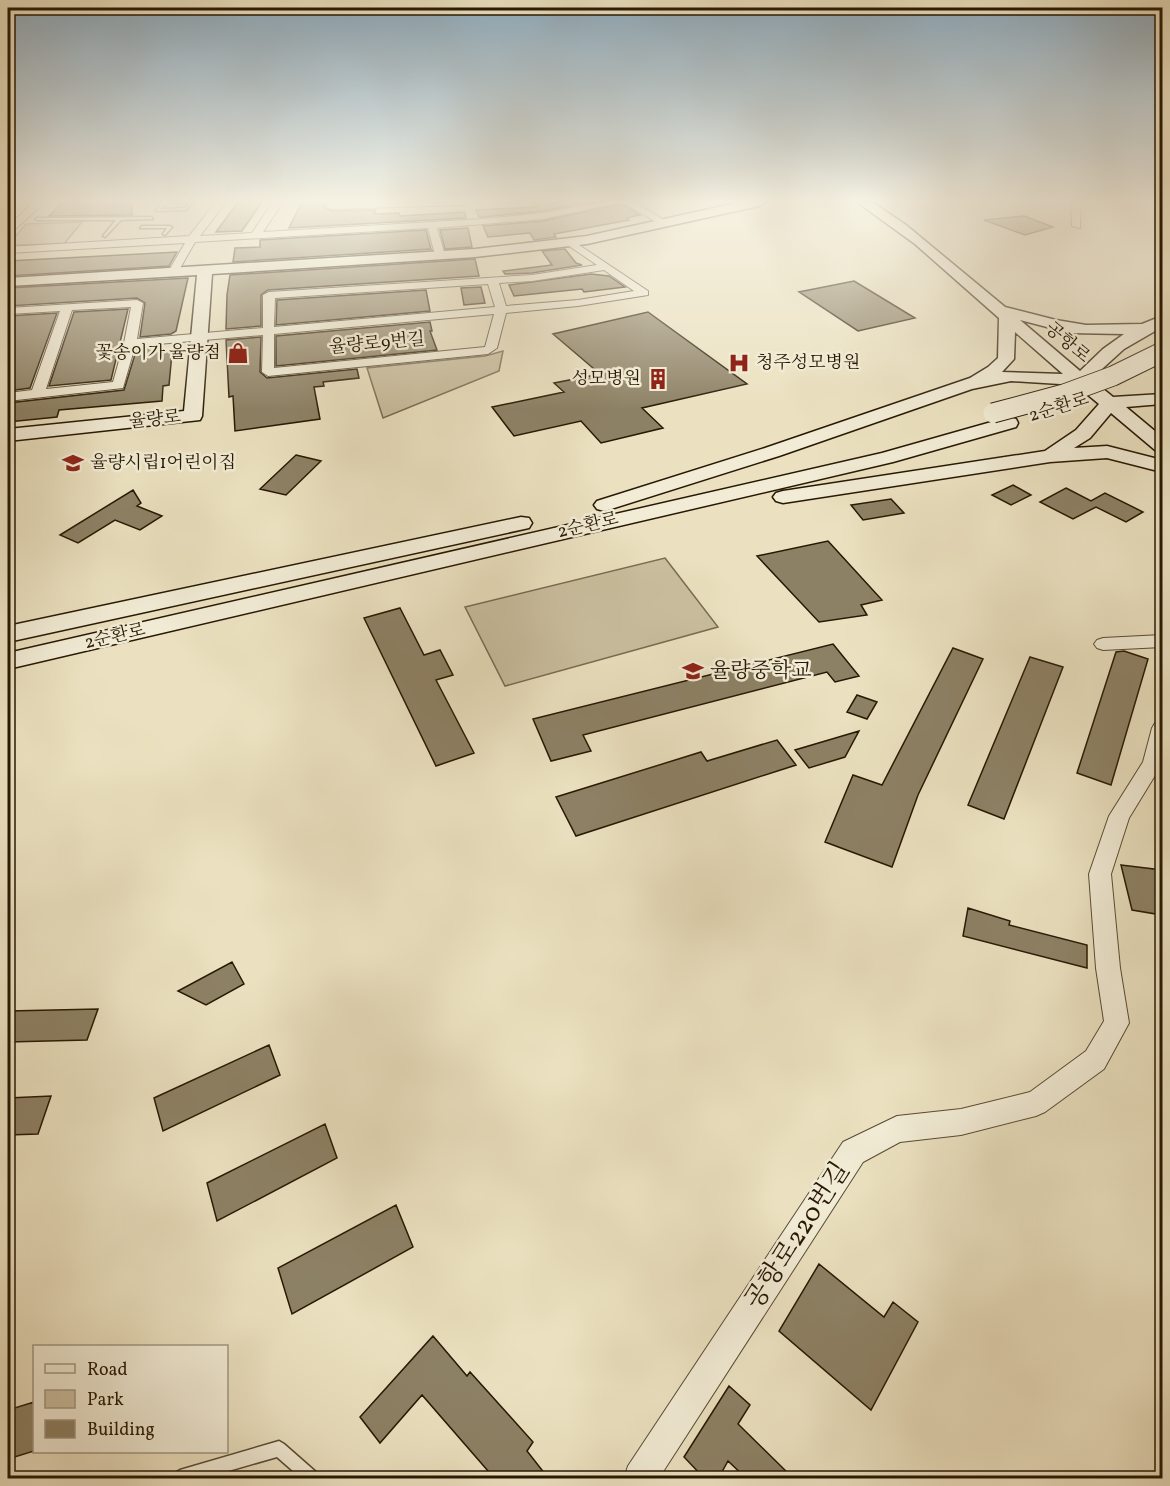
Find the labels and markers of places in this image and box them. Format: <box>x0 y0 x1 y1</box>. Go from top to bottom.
place label: 꽃송이가 율량점 <box>96 341 221 366</box>
shop icon: 꽃송이가 율량점 <box>226 341 250 365</box>
hospital icon: 청주성모병원 <box>727 351 751 375</box>
place label: 청주성모병원 <box>756 351 860 376</box>
place label: 성모병원 <box>571 367 641 392</box>
building icon: 성모병원 <box>646 367 670 391</box>
school or university icon: 율량시립1어린이집 <box>61 451 85 475</box>
place label: 율량시립1어린이집 <box>90 451 236 476</box>
place label: 율량중학교 <box>710 657 811 686</box>
school or university icon: 율량중학교 <box>681 659 705 683</box>

